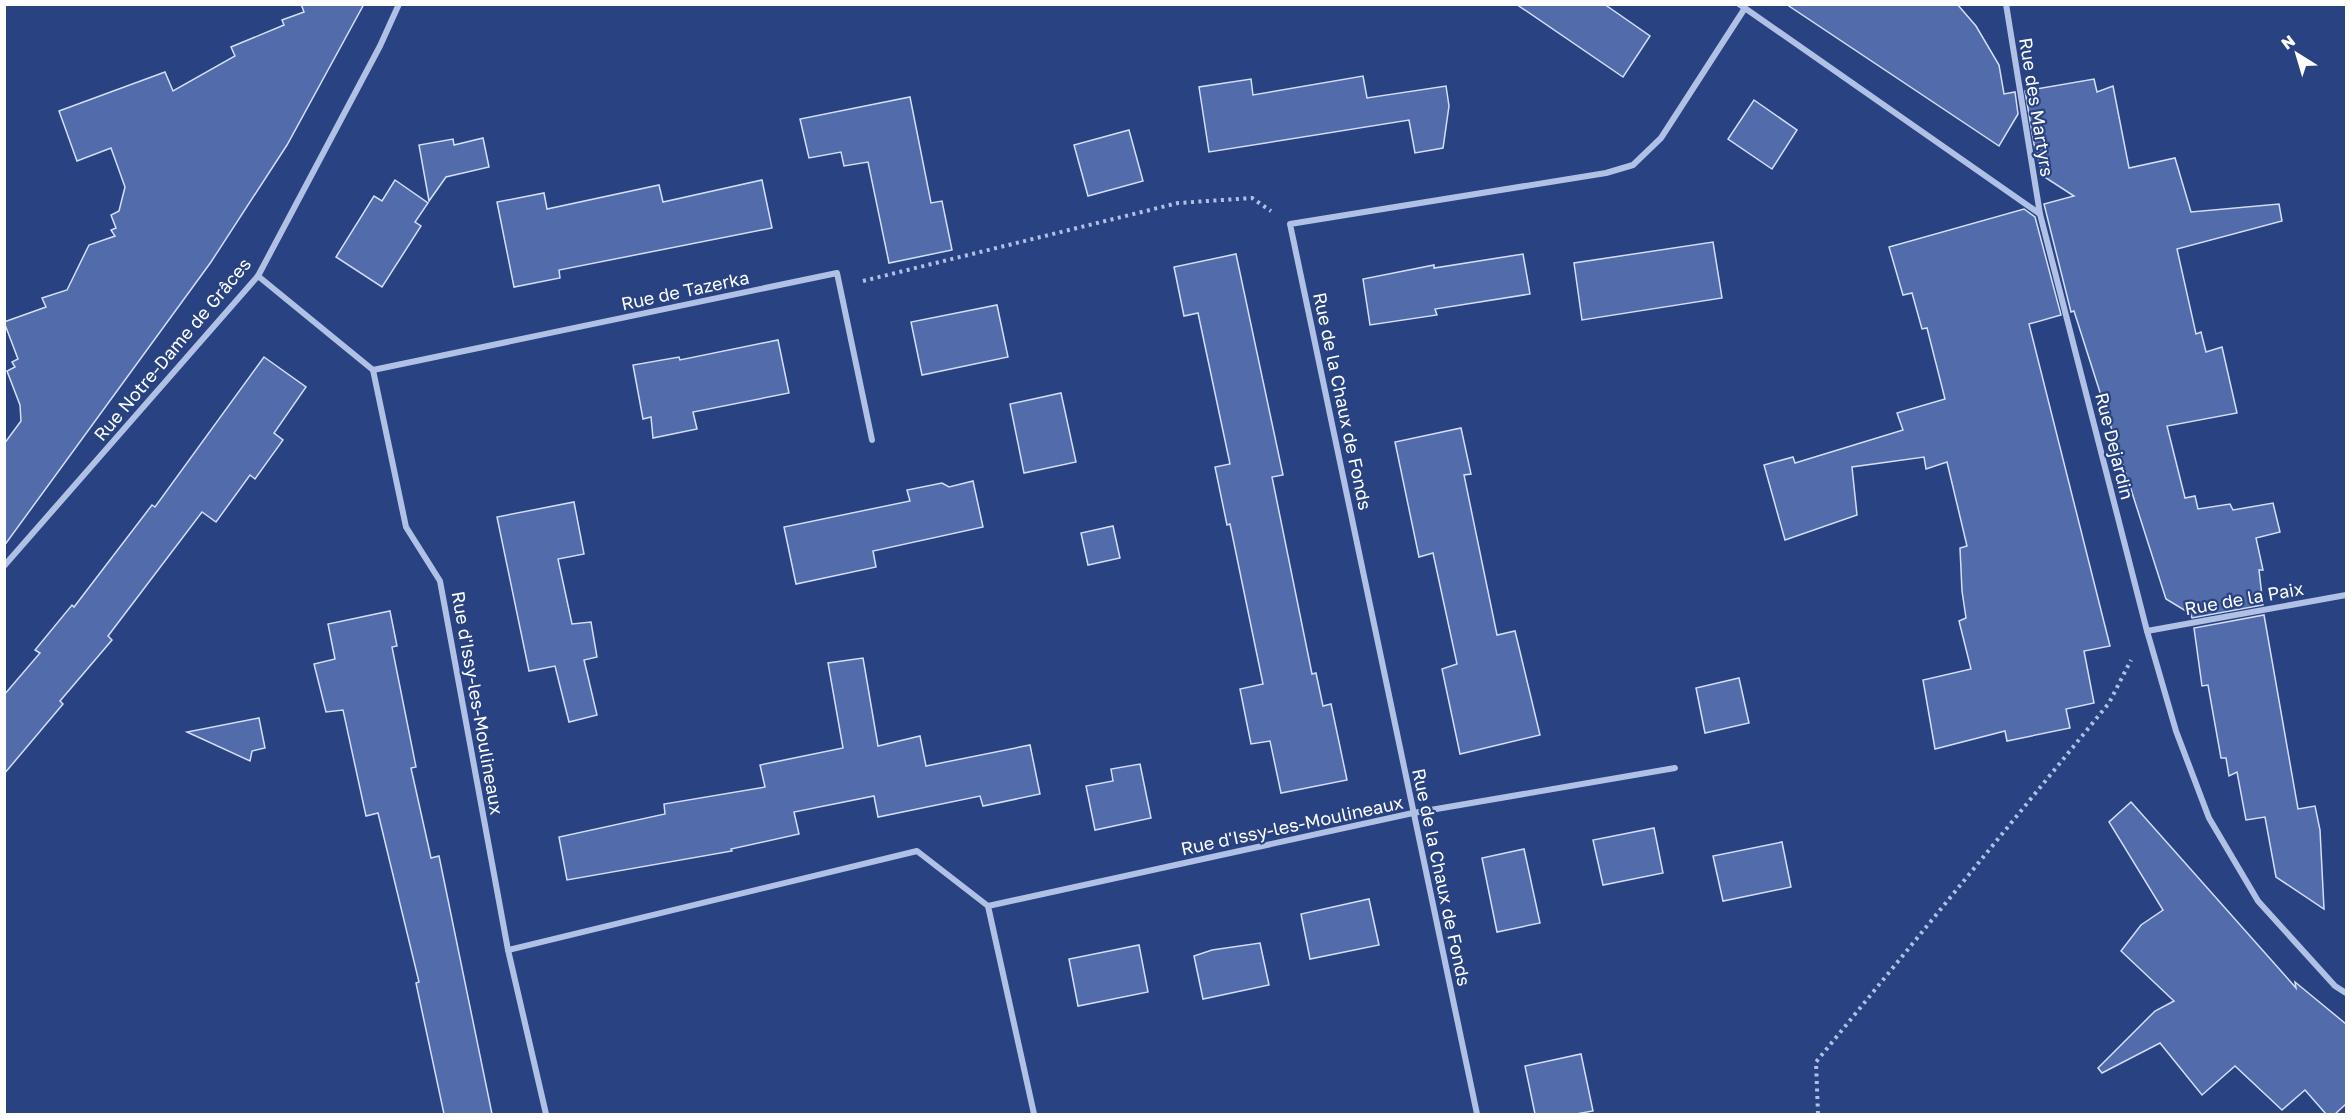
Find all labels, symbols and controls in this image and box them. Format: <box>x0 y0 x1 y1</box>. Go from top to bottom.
north arrow <box>2267 24 2327 84</box>
text: N <box>2277 30 2299 54</box>
street label: Rue des Martyrs <box>2015 36 2059 178</box>
street label: Rue Notre-Dame de Grâces <box>89 253 255 445</box>
street label: Rue de Tazerka <box>619 266 751 314</box>
street label: Rue de la Chaux de Fonds <box>1309 290 1377 512</box>
street label: Rue Dejardin <box>2091 390 2139 502</box>
street label: Rue de la Paix <box>2183 577 2305 619</box>
street label: Rue d'Issy-les-Moulineaux <box>447 589 509 817</box>
street label: Rue de la Chaux de Fonds <box>1408 766 1476 988</box>
street label: Rue d'Issy-les-Moulineaux <box>1179 791 1405 859</box>

